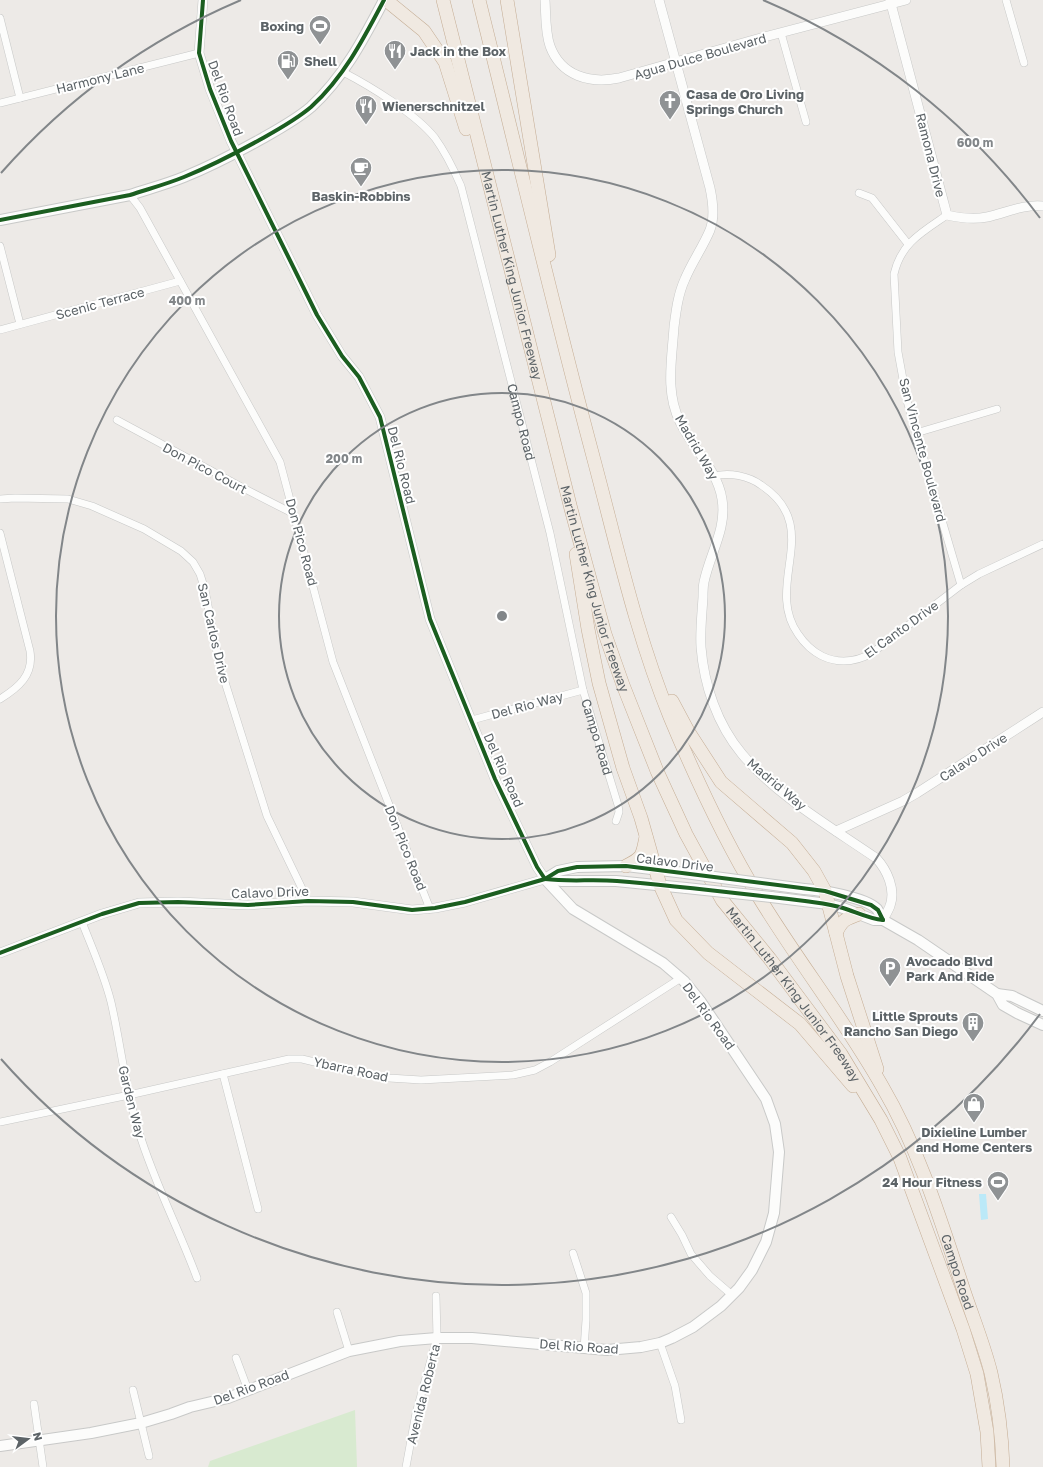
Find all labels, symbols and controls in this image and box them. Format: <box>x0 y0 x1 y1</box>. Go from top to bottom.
sports icon: Boxing <box>307 13 333 46</box>
place label: Boxing <box>260 18 304 34</box>
street label: Agua Dulce Boulevard <box>632 29 768 83</box>
restaurant icon: Jack in the Box <box>382 38 408 71</box>
place label: Jack in the Box <box>410 43 507 59</box>
fuel station icon: Shell <box>275 48 301 81</box>
place label: Shell <box>304 53 338 69</box>
street label: Del Rio Road <box>205 58 247 138</box>
street label: Harmony Lane <box>54 59 146 97</box>
place label: Casa de Oro Living Springs Church <box>686 86 804 117</box>
church icon: Casa de Oro Living Springs Church <box>657 88 683 121</box>
restaurant icon: Wienerschnitzel <box>353 93 379 126</box>
place label: Wienerschnitzel <box>382 98 486 114</box>
street label: Ramona Drive <box>913 111 949 199</box>
text: 600 m <box>957 135 993 150</box>
cafe icon: Baskin-Robbins <box>348 155 374 188</box>
street label: Martin Luther King Junior Freeway <box>478 169 546 382</box>
place label: Baskin-Robbins <box>311 188 411 204</box>
street label: Scenic Terrace <box>54 283 146 323</box>
text: 400 m <box>169 293 205 308</box>
street label: San Vincente Boulevard <box>896 376 950 524</box>
street label: Campo Road <box>504 382 539 462</box>
street label: Madrid Way <box>672 412 722 483</box>
street label: Del Rio Road <box>385 425 419 505</box>
street label: Don Pico Court <box>160 439 250 497</box>
text: 200 m <box>326 451 362 466</box>
street label: Martin Luther King Junior Freeway <box>557 484 633 695</box>
street label: Don Pico Road <box>283 496 321 588</box>
street label: San Carlos Drive <box>195 581 233 685</box>
street label: El Canto Drive <box>861 597 941 661</box>
centre of rings <box>495 609 509 623</box>
street label: Del Rio Way <box>489 688 565 722</box>
street label: Campo Road <box>578 697 616 777</box>
street label: Calavo Drive <box>936 729 1010 785</box>
street label: Del Rio Road <box>481 731 527 809</box>
street label: Madrid Way <box>744 755 811 814</box>
street label: Don Pico Road <box>382 803 430 893</box>
street label: Calavo Drive <box>635 849 715 875</box>
street label: Calavo Drive <box>231 883 309 901</box>
street label: Martin Luther King Junior Freeway <box>723 904 864 1085</box>
place label: Avocado Blvd Park And Ride <box>906 953 995 984</box>
parking icon: Avocado Blvd Park And Ride <box>877 955 903 988</box>
street label: Del Rio Road <box>679 979 739 1053</box>
place label: Little Sprouts Rancho San Diego <box>844 1008 958 1039</box>
building icon: Little Sprouts Rancho San Diego <box>960 1010 986 1043</box>
street label: Ybarra Road <box>312 1053 390 1085</box>
street label: Garden Way <box>115 1064 149 1141</box>
shop icon: Dixieline Lumber and Home Centers <box>961 1091 987 1124</box>
place label: Dixieline Lumber and Home Centers <box>916 1124 1032 1155</box>
sports icon: 24 Hour Fitness <box>985 1169 1011 1202</box>
place label: 24 Hour Fitness <box>882 1174 982 1190</box>
street label: Campo Road <box>938 1232 978 1312</box>
street label: Del Rio Road <box>539 1335 619 1357</box>
street label: Avenida Roberta <box>403 1342 443 1446</box>
street label: Del Rio Road <box>211 1366 291 1408</box>
north arrow <box>8 1419 48 1459</box>
text: N <box>31 1431 46 1442</box>

